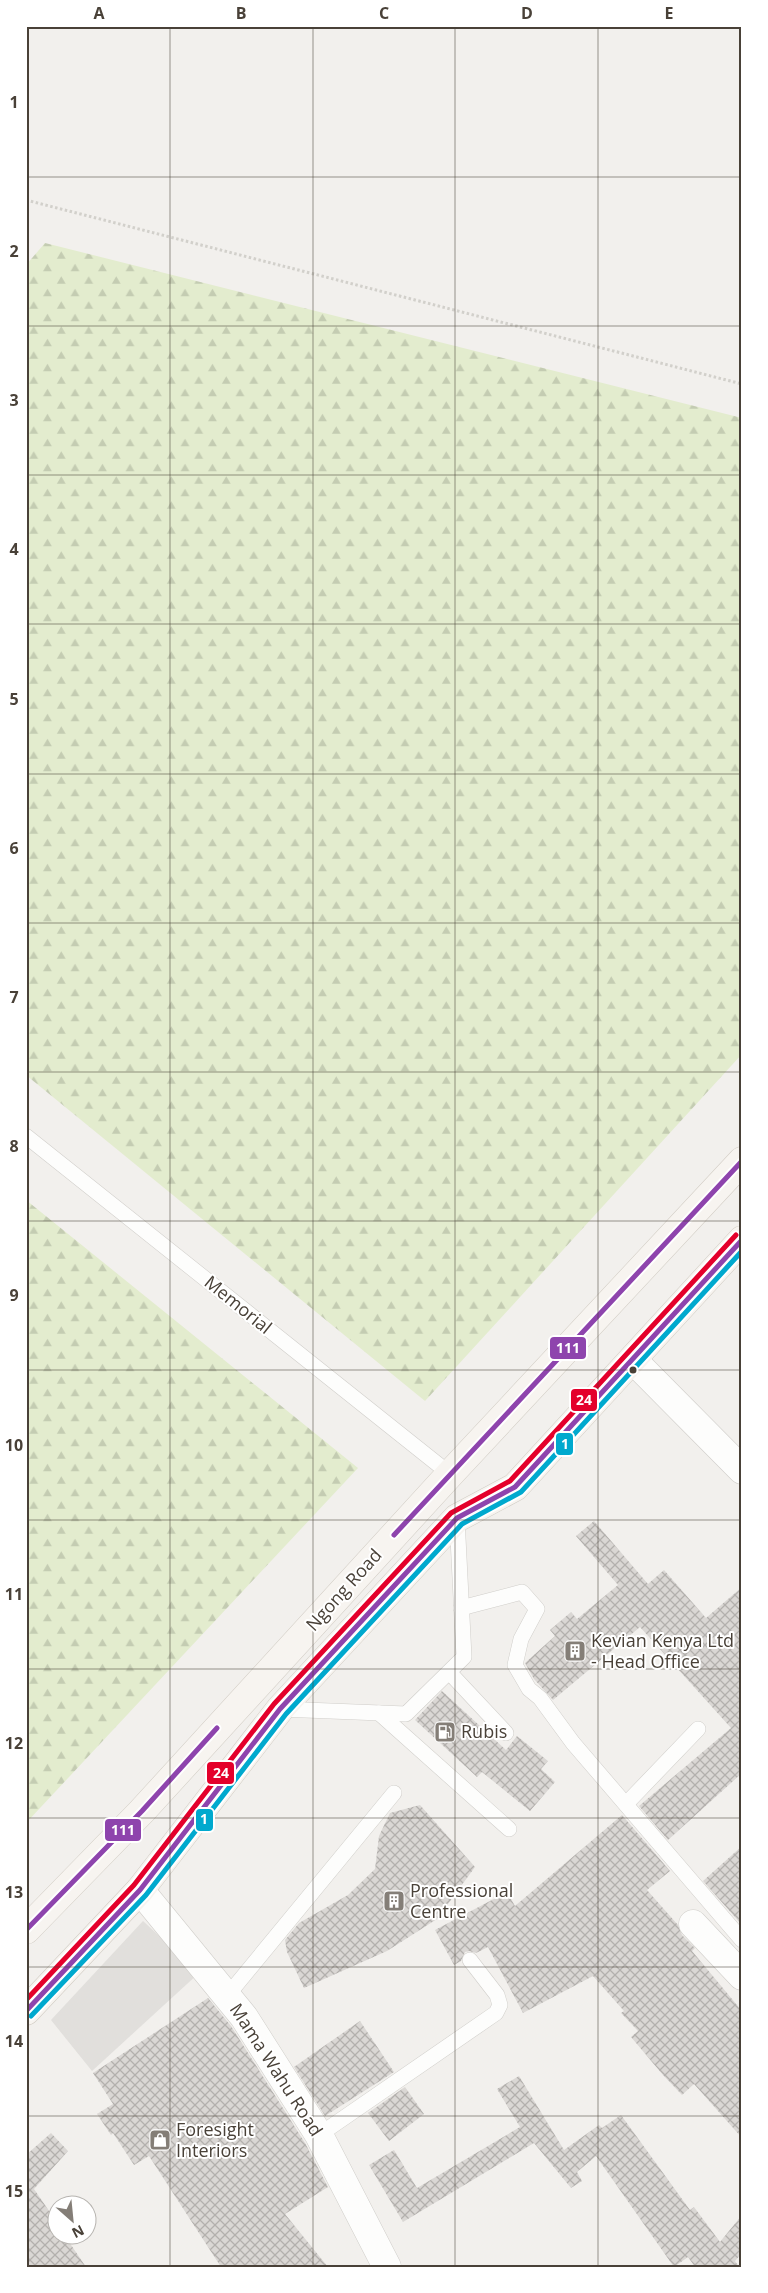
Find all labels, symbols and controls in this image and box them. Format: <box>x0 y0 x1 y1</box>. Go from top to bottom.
text: A <box>93 2 105 24</box>
text: B <box>236 2 246 24</box>
text: C <box>379 2 389 24</box>
text: D <box>521 2 533 24</box>
text: E <box>665 2 674 24</box>
text: 1 <box>9 91 19 113</box>
text: 2 <box>9 240 19 262</box>
text: 3 <box>9 389 19 411</box>
text: 4 <box>9 538 19 560</box>
text: 5 <box>9 688 19 710</box>
text: 6 <box>9 837 19 859</box>
text: 7 <box>9 986 19 1008</box>
text: 8 <box>9 1135 19 1157</box>
street label: Memorial <box>200 1270 277 1339</box>
text: 9 <box>9 1284 19 1306</box>
line badge: 111 <box>549 1336 587 1360</box>
text: 111 <box>556 1338 580 1357</box>
unlabelled marker <box>628 1365 638 1375</box>
line badge: 24 <box>570 1388 598 1412</box>
text: 24 <box>576 1390 592 1409</box>
line badge: 1 <box>555 1432 574 1456</box>
text: 10 <box>5 1434 23 1456</box>
text: 1 <box>561 1434 569 1453</box>
street label: Ngong Road <box>300 1543 387 1635</box>
text: 11 <box>5 1583 23 1605</box>
place label: Kevian Kenya Ltd - Head Office <box>591 1628 734 1673</box>
building icon: Kevian Kenya Ltd - Head Office <box>563 1639 587 1663</box>
place label: Rubis <box>461 1719 507 1743</box>
fuel station icon: Rubis <box>433 1720 457 1744</box>
text: 12 <box>5 1732 23 1754</box>
line badge: 24 <box>206 1761 235 1785</box>
text: 24 <box>213 1763 229 1782</box>
line badge: 1 <box>195 1808 214 1832</box>
text: 1 <box>200 1809 208 1828</box>
line badge: 111 <box>104 1818 142 1842</box>
text: 111 <box>111 1820 135 1839</box>
place label: Professional Centre <box>410 1878 513 1923</box>
text: 13 <box>5 1881 23 1903</box>
building icon: Professional Centre <box>382 1889 406 1913</box>
street label: Mama Wahu Road <box>225 1998 329 2141</box>
text: 14 <box>5 2030 23 2052</box>
place label: Foresight Interiors <box>176 2117 254 2162</box>
shop icon: Foresight Interiors <box>148 2128 172 2152</box>
text: 15 <box>5 2180 23 2202</box>
north arrow <box>48 2196 98 2246</box>
text: N <box>69 2221 88 2243</box>

